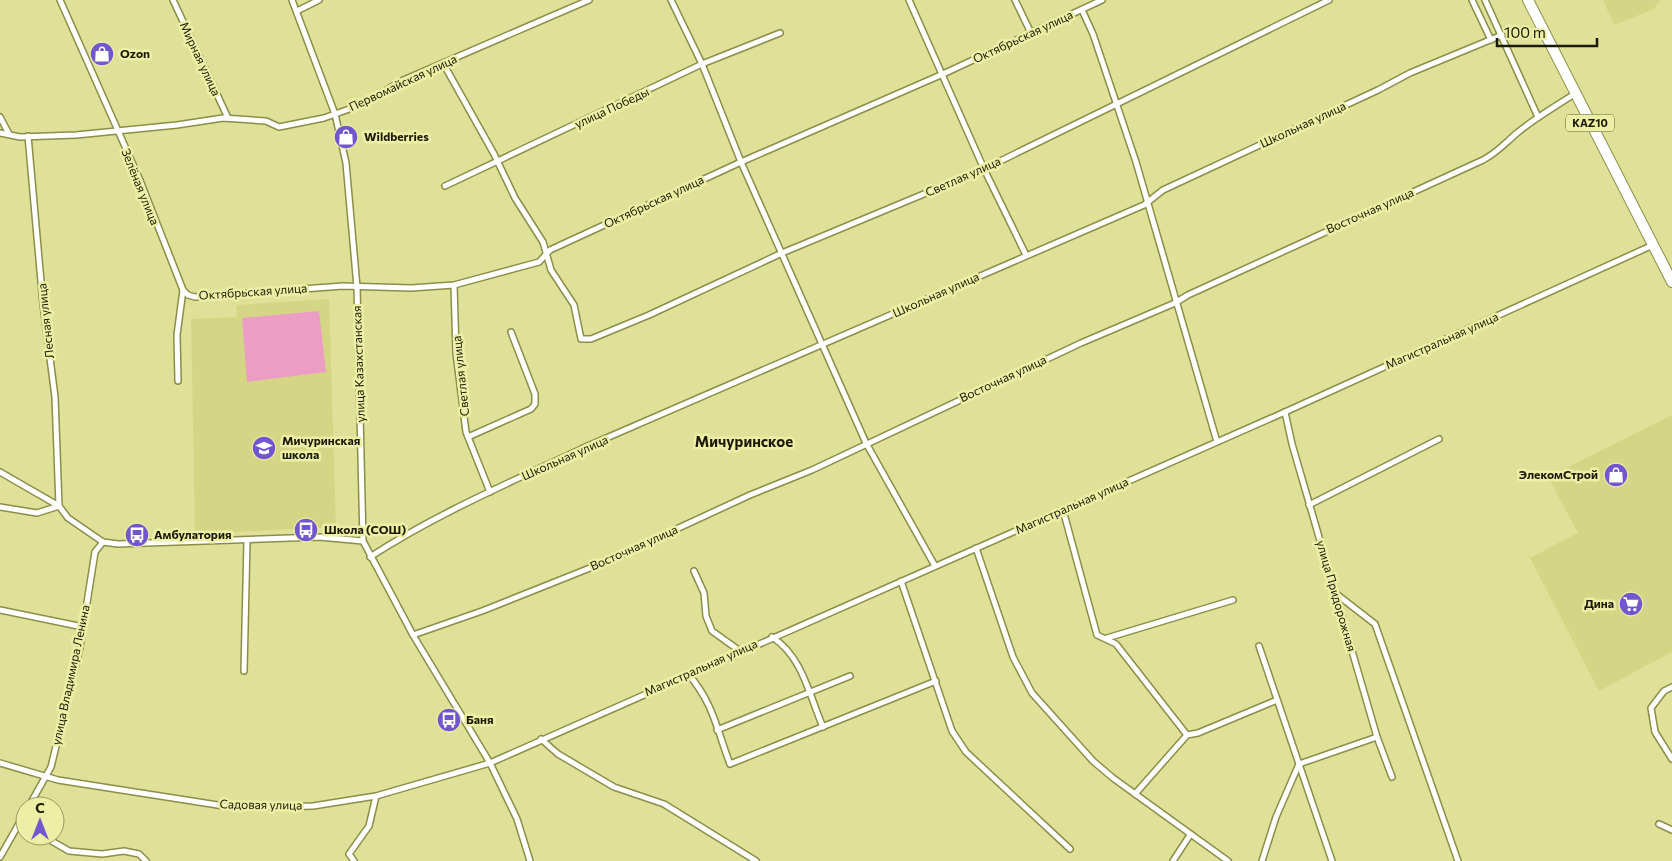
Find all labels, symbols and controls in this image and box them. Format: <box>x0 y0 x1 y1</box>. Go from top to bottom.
street label: Октябрьская улица <box>970 7 1075 65</box>
scale bar <box>1497 15 1597 47</box>
street label: Мирная улица <box>178 19 224 98</box>
text: 100 m <box>1504 23 1546 41</box>
shop icon: Ozon <box>89 41 115 67</box>
place label: Ozon <box>120 46 150 60</box>
street label: Первомайская улица <box>346 51 459 113</box>
street label: улица Победы <box>572 84 651 130</box>
street label: Школьная улица <box>1257 98 1348 150</box>
road number: KAZ10 <box>1566 115 1614 132</box>
shop icon: Wildberries <box>333 124 359 150</box>
place label: Wildberries <box>364 129 429 143</box>
street label: Зелёная улица <box>119 146 163 227</box>
street label: Светлая улица <box>923 153 1002 199</box>
street label: Октябрьская улица <box>601 172 706 230</box>
street label: Восточная улица <box>1324 184 1416 236</box>
street label: Школьная улица <box>890 269 981 319</box>
street label: Октябрьская улица <box>198 280 308 302</box>
street label: Лесная улица <box>34 283 56 360</box>
street label: улица Казахстанская <box>349 305 367 423</box>
street label: Магистральная улица <box>1383 309 1500 371</box>
street label: Светлая улица <box>449 335 471 417</box>
street label: Восточная улица <box>957 352 1048 404</box>
street label: Школьная улица <box>519 432 610 482</box>
district label: Мичуринское <box>695 432 793 450</box>
place label: Мичуринская школа <box>282 433 360 461</box>
school or university icon: Мичуринская школа <box>251 435 277 461</box>
shop icon: ЭлекомСтрой <box>1603 462 1629 488</box>
place label: ЭлекомСтрой <box>1519 467 1598 481</box>
street label: Магистральная улица <box>1013 474 1130 536</box>
bus stop icon: Школа (СОШ) <box>293 517 319 543</box>
street label: Восточная улица <box>588 521 680 573</box>
bus stop icon: Амбулатория <box>124 522 150 548</box>
place label: Школа (СОШ) <box>324 522 406 536</box>
place label: Амбулатория <box>154 527 232 541</box>
street label: улица Придорожная <box>1314 539 1360 653</box>
supermarket icon: Дина <box>1618 591 1644 617</box>
place label: Дина <box>1584 596 1614 610</box>
street label: улица Владимира Ленина <box>48 603 92 746</box>
street label: Магистральная улица <box>642 636 759 698</box>
bus stop icon: Баня <box>436 707 462 733</box>
place label: Баня <box>466 712 494 726</box>
north arrow <box>15 796 65 846</box>
street label: Садовая улица <box>220 796 302 812</box>
text: С <box>35 799 45 816</box>

